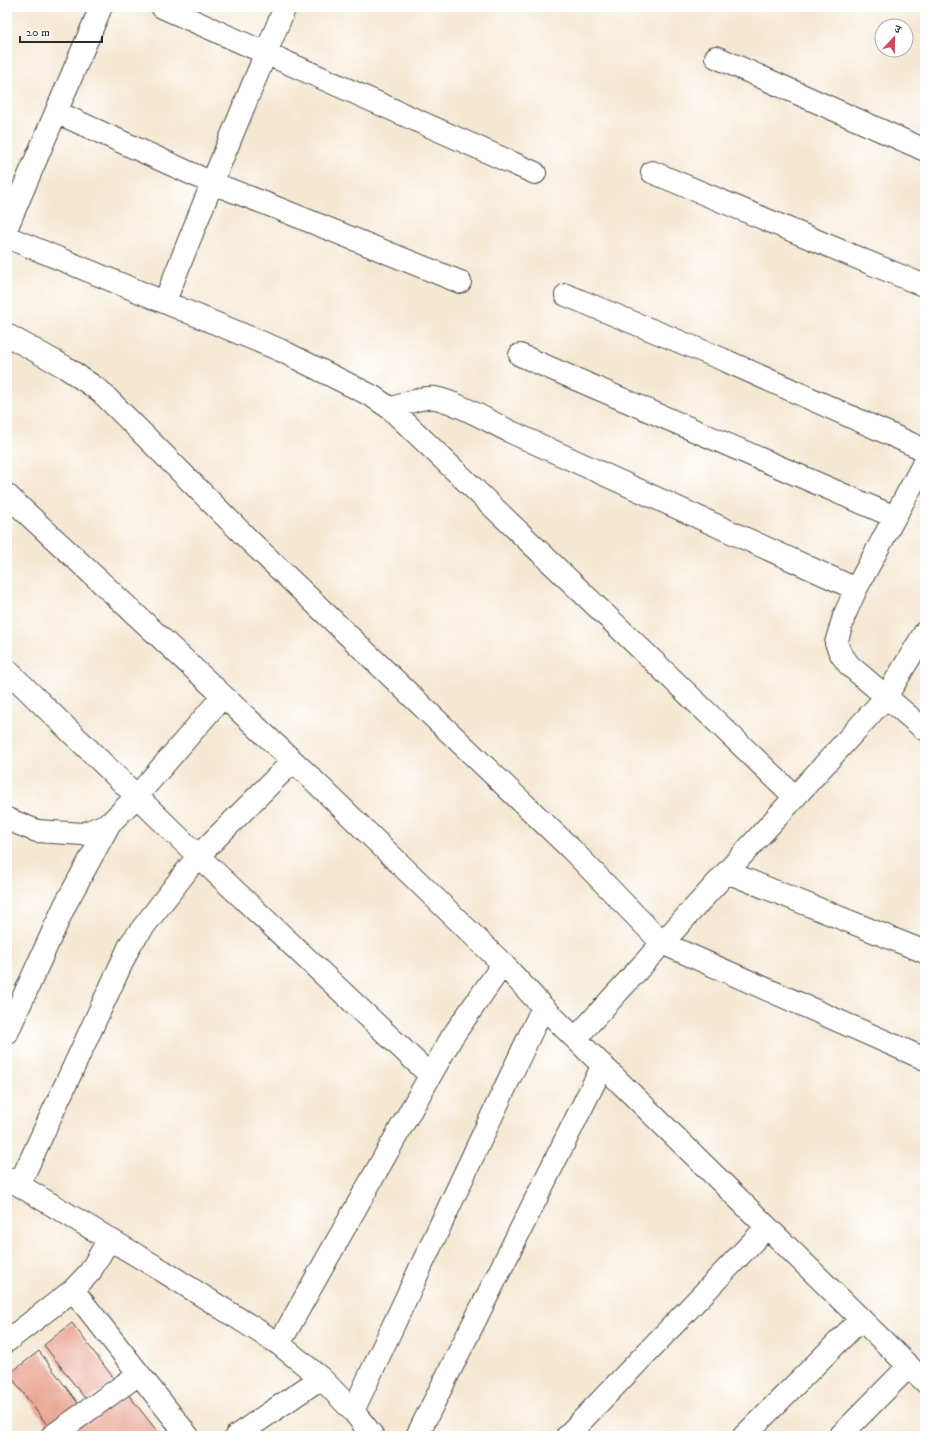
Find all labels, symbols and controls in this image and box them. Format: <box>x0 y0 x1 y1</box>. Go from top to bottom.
scale bar <box>20 18 102 44</box>
north arrow <box>874 18 914 58</box>
text: उ <box>891 22 904 38</box>
text: 20 m <box>26 25 50 40</box>

